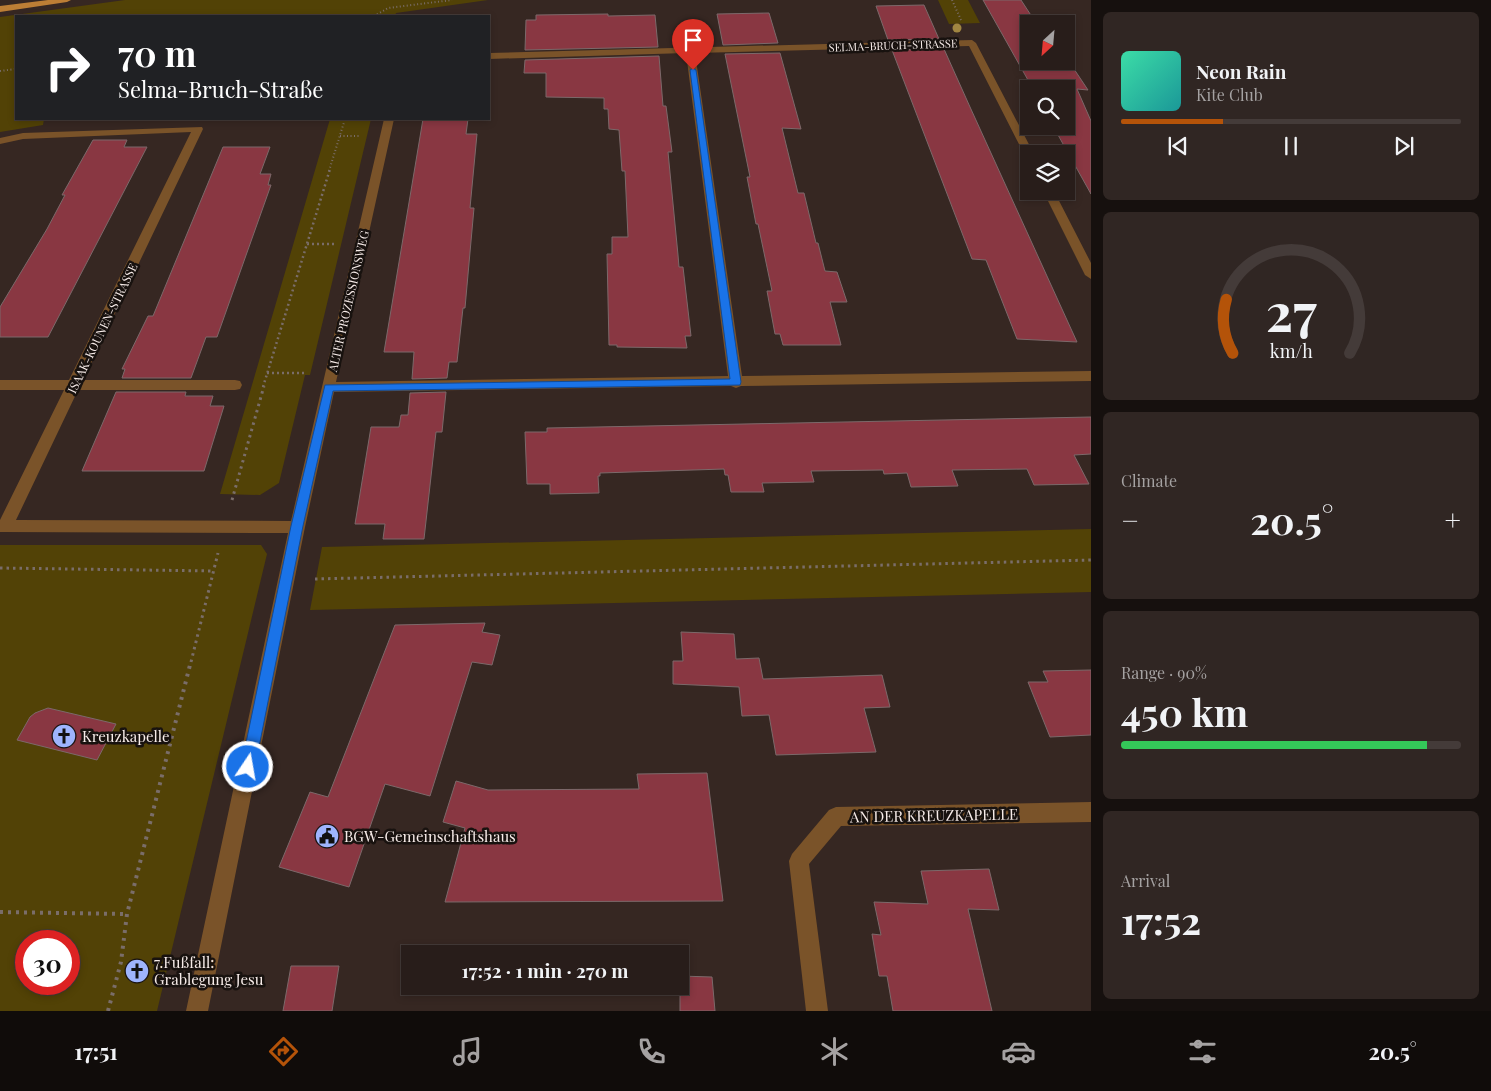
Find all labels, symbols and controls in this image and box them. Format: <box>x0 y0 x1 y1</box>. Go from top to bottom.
north arrow <box>1020 15 1075 70</box>
map controls <box>1020 15 1075 200</box>
pin <box>672 19 714 70</box>
icon: arrive <box>679 26 707 54</box>
text: 70 m <box>118 29 196 76</box>
icon: right <box>35 35 100 100</box>
street label: SELMA-BRUCH-STRASSE <box>828 35 958 55</box>
text: Neon Rain <box>1196 58 1286 84</box>
text: Selma-Bruch-Straße <box>118 74 323 104</box>
button: search <box>1020 80 1075 135</box>
text: Kite Club <box>1196 84 1263 105</box>
icon: previous <box>1164 132 1192 160</box>
icon: pause <box>1277 132 1305 160</box>
icon: next <box>1390 132 1418 160</box>
button: layers <box>1020 145 1075 200</box>
street label: ALTER PROZESSIONSWEG <box>324 228 372 374</box>
street label: ISAAK-KOUNEN-STRASSE <box>63 260 141 396</box>
text: 27 <box>1266 276 1317 345</box>
text: km/h <box>1270 339 1313 362</box>
text: Climate <box>1121 470 1177 491</box>
text: 20.5° <box>1250 494 1333 545</box>
text: − <box>1121 501 1139 538</box>
text: + <box>1445 501 1461 538</box>
text: Range · 90% <box>1121 662 1207 683</box>
text: 450 km <box>1121 686 1248 737</box>
church icon: Kreuzkapelle <box>51 723 77 749</box>
place label: Kreuzkapelle <box>82 726 170 746</box>
position arrow <box>221 740 273 792</box>
street label: AN DER KREUZKAPELLE <box>849 804 1018 826</box>
public building icon: BGW-Gemeinschaftshaus <box>314 823 340 849</box>
place label: BGW-Gemeinschaftshaus <box>344 826 516 846</box>
text: Arrival <box>1121 870 1170 891</box>
text: 17:52 <box>1121 894 1201 945</box>
speed limit sign: 30 <box>15 930 80 995</box>
place label: 7.Fußfall: Grablegung Jesu <box>154 952 264 989</box>
text: 17:52 · 1 min · 270 m <box>461 957 629 983</box>
church icon: 7.Fußfall: Grablegung Jesu <box>124 958 150 984</box>
icon: directions <box>266 1034 301 1069</box>
icon: music <box>450 1034 485 1069</box>
icon: phone <box>634 1034 669 1069</box>
icon: climate <box>817 1034 852 1069</box>
icon: car <box>1001 1034 1036 1069</box>
icon: filters <box>1185 1034 1220 1069</box>
text: 17:51 <box>74 1036 118 1066</box>
text: 20.5° <box>1368 1036 1417 1066</box>

